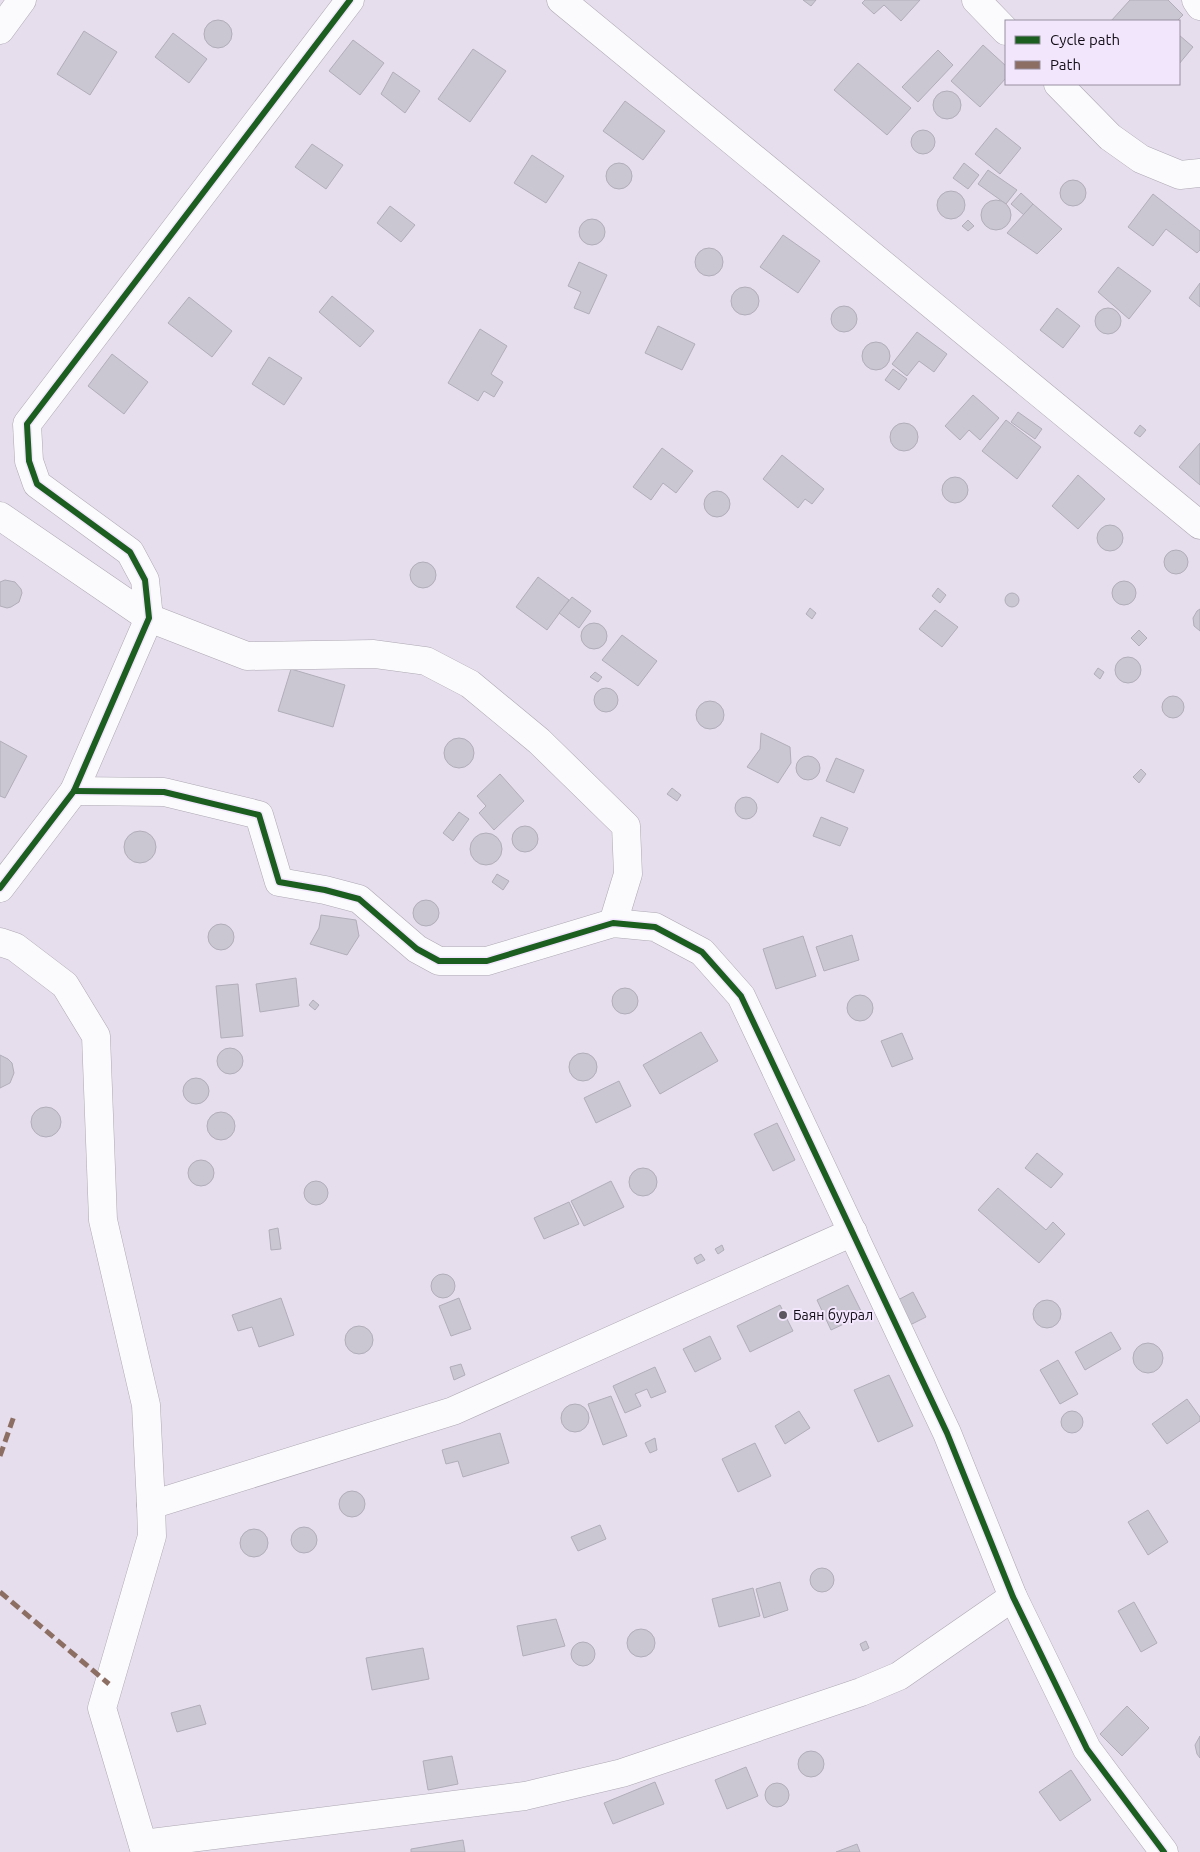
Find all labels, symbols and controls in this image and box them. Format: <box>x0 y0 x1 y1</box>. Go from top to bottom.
legend <box>1005 20 1180 85</box>
text: Cycle path <box>1050 31 1120 48</box>
text: Path <box>1050 56 1081 73</box>
place label: Баян буурал <box>793 1307 873 1323</box>
marker: Баян буурал <box>777 1309 789 1321</box>

